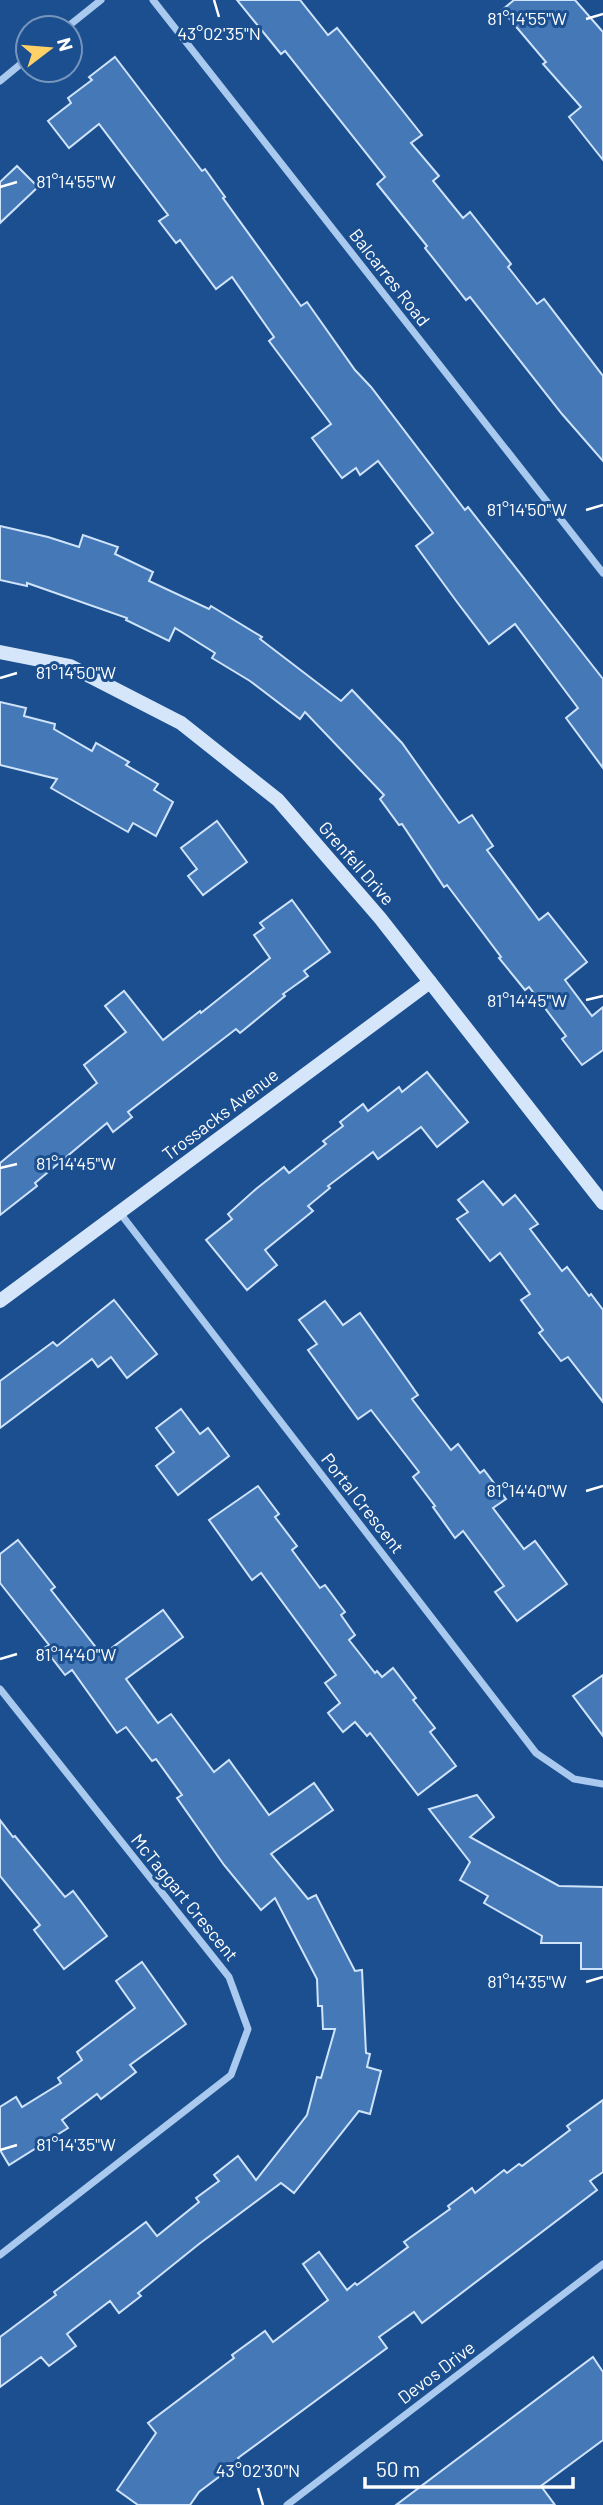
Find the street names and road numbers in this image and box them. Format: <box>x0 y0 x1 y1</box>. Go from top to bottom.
street label: Balcarres Road <box>345 224 435 330</box>
street label: Grenfell Drive <box>315 817 399 909</box>
street label: Trossacks Avenue <box>158 1063 282 1165</box>
street label: Portal Crescent <box>317 1449 409 1557</box>
street label: McTaggart Crescent <box>127 1829 243 1965</box>
street label: Devos Drive <box>393 2336 479 2408</box>

